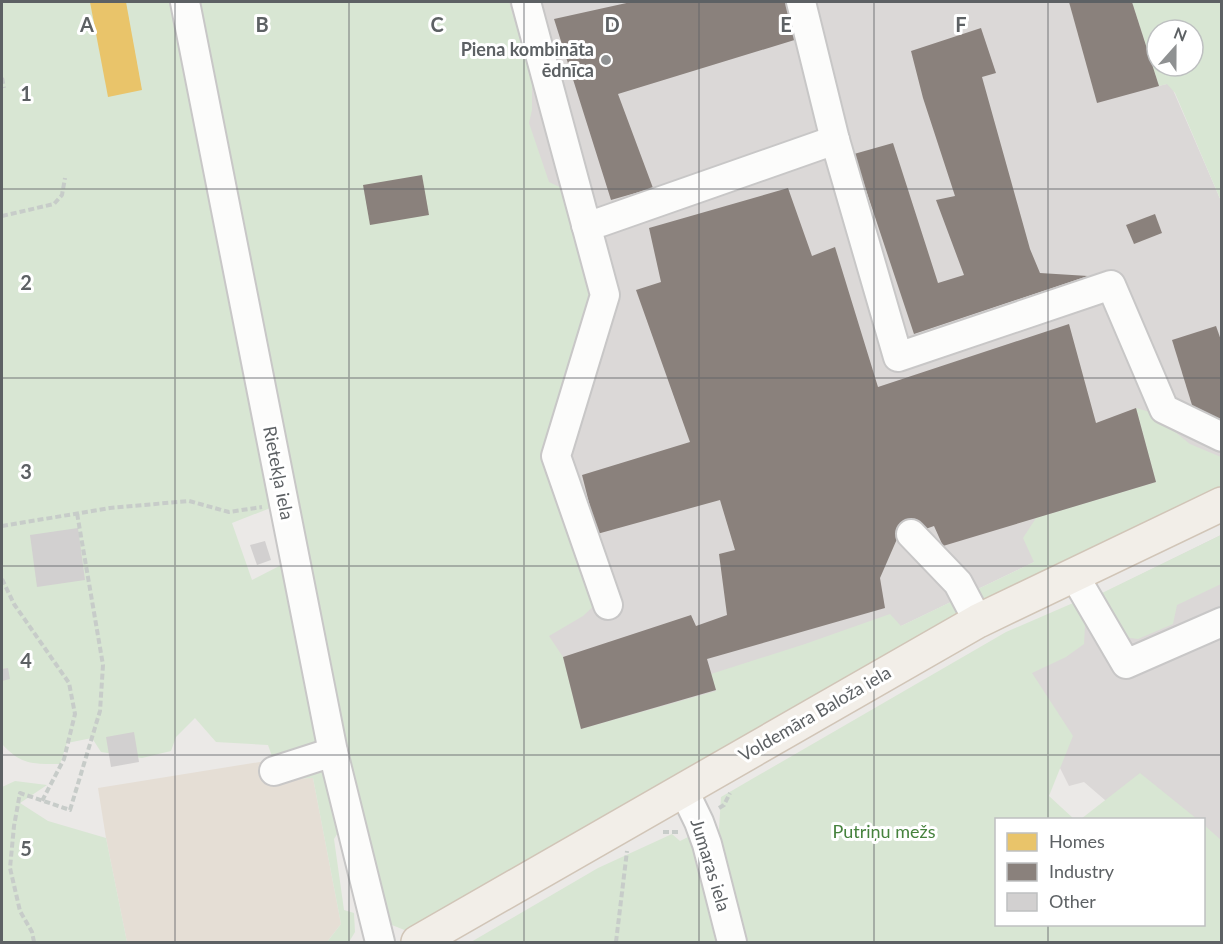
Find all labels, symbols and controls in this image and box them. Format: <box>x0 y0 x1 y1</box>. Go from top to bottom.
text: A <box>79 12 94 36</box>
text: B <box>255 12 269 36</box>
text: C <box>430 12 444 36</box>
text: D <box>604 12 620 36</box>
text: E <box>780 12 792 36</box>
text: F <box>955 12 967 36</box>
north arrow <box>1145 18 1205 78</box>
text: N <box>1171 22 1190 45</box>
place label: Piena kombināta ēdnīca <box>461 38 594 81</box>
marker: Piena kombināta ēdnīca <box>599 53 613 67</box>
text: 1 <box>20 81 32 105</box>
text: 2 <box>20 270 32 294</box>
street label: Rietekļa iela <box>259 424 299 521</box>
text: 3 <box>20 459 32 483</box>
text: 4 <box>20 648 32 672</box>
street label: Voldemāra Baloža iela <box>735 661 894 766</box>
street label: Jumaras iela <box>686 816 735 914</box>
legend <box>995 818 1205 926</box>
park label: Putriņu mežs <box>832 820 936 842</box>
text: Homes <box>1049 830 1105 852</box>
text: 5 <box>20 836 32 860</box>
text: Industry <box>1049 860 1115 882</box>
text: Other <box>1049 890 1096 912</box>

